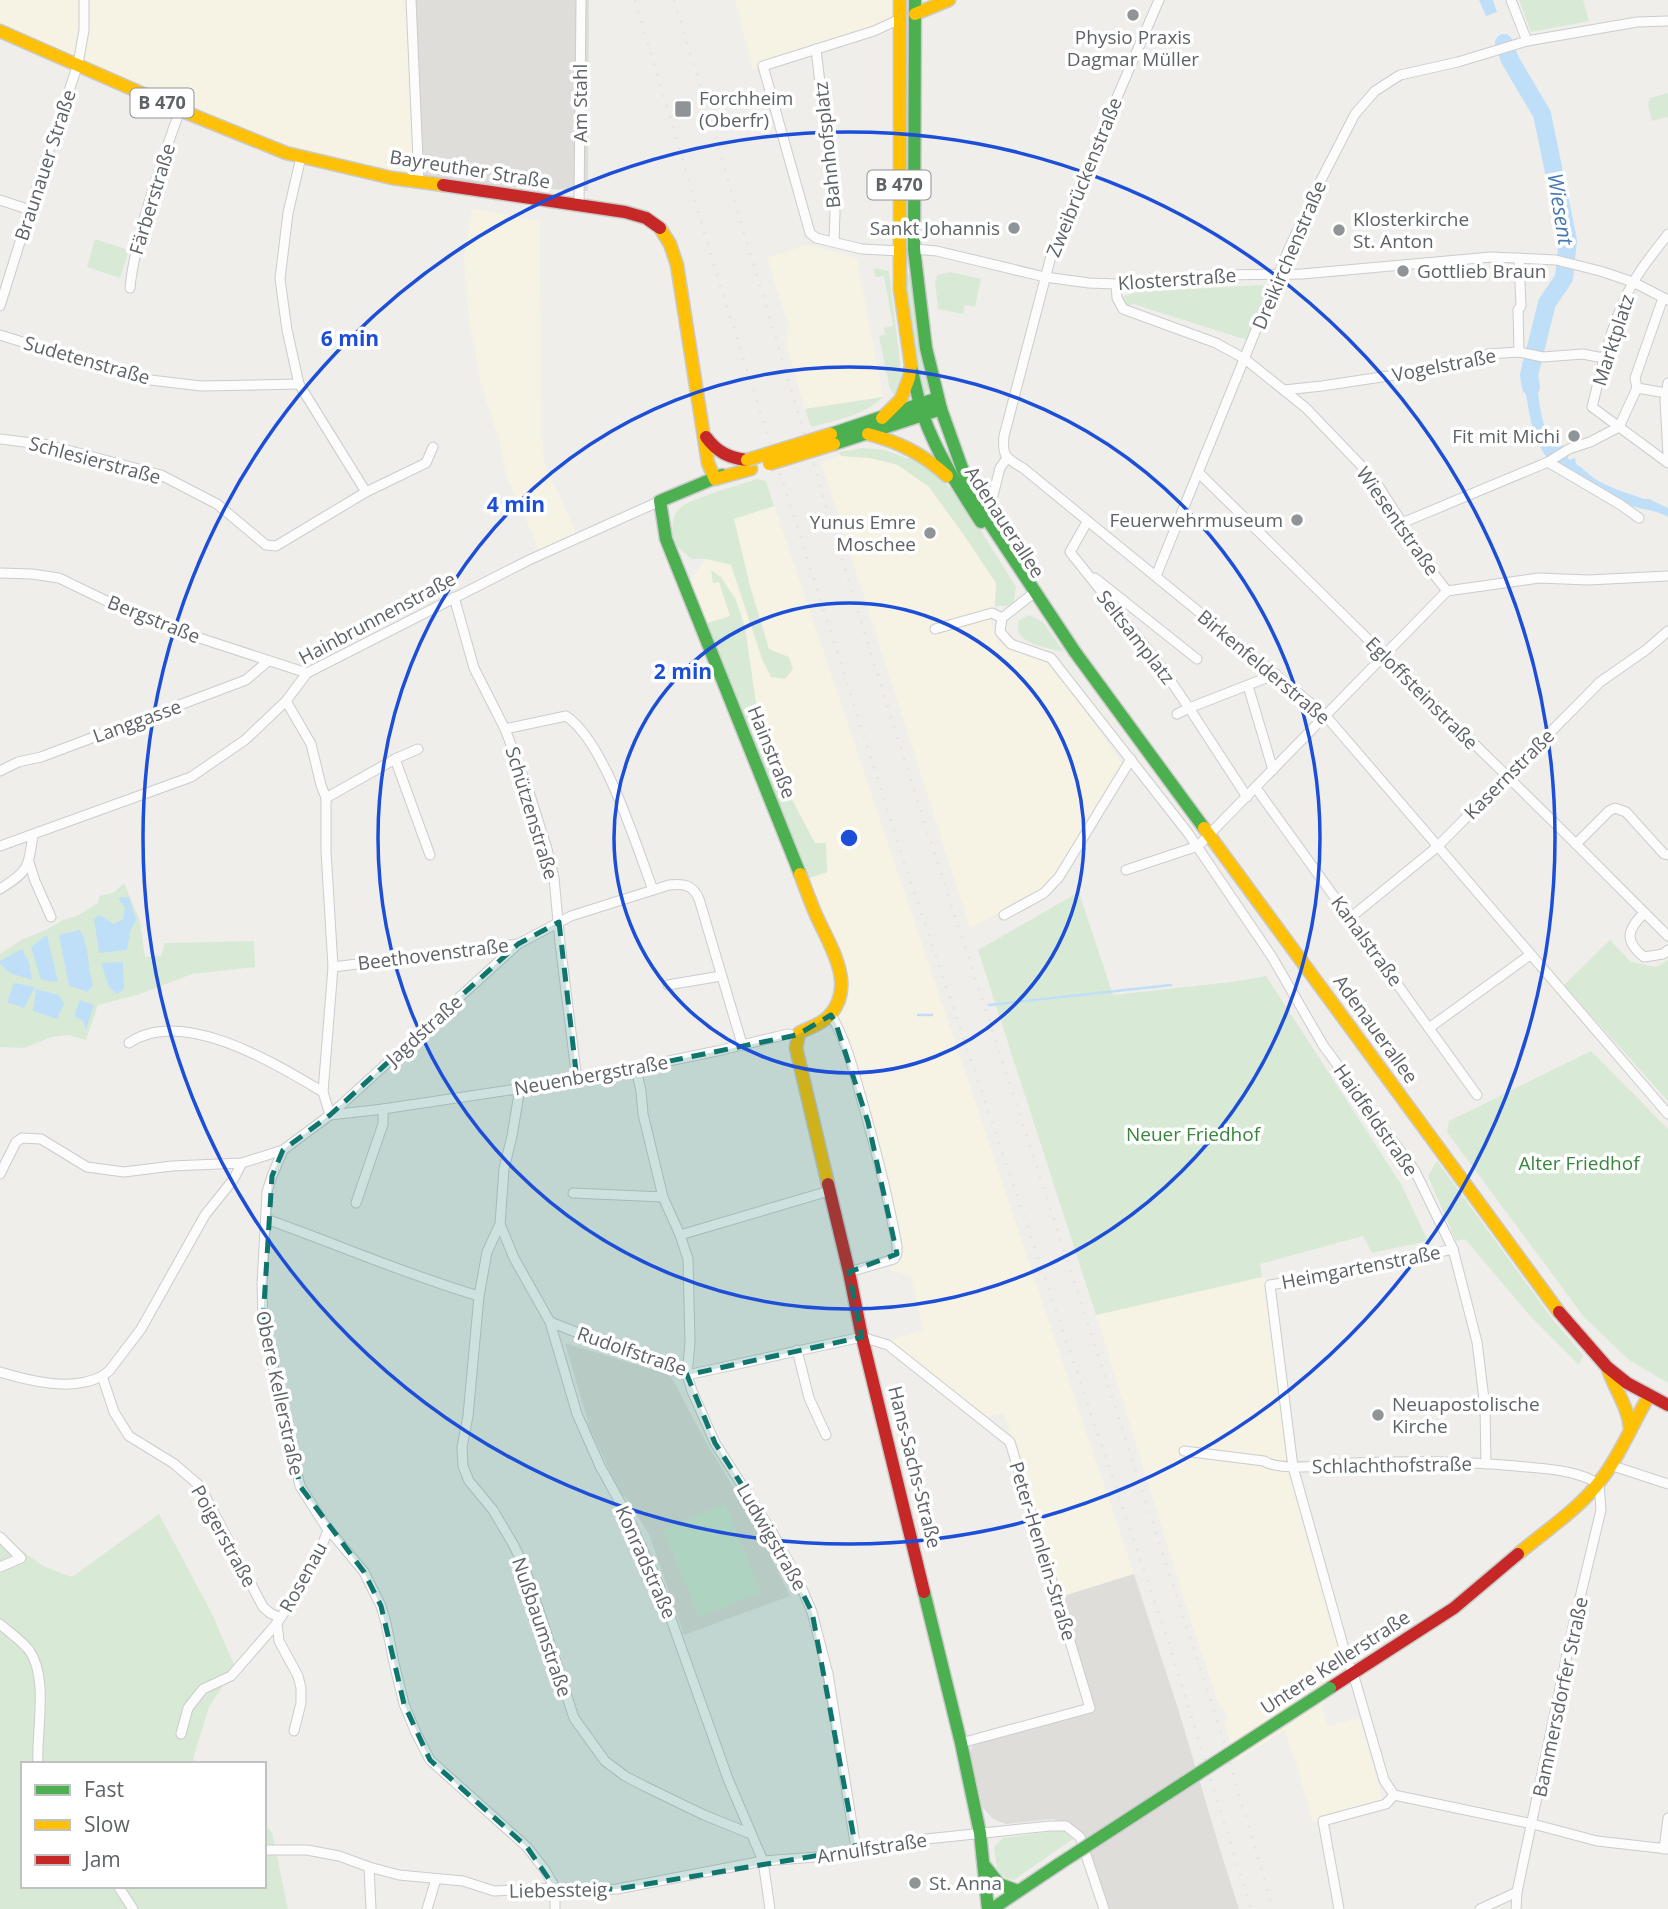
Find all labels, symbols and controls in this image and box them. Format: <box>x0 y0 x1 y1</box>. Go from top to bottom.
marker: Physio Praxis Dagmar Müller <box>1125 7 1141 23</box>
place label: Physio Praxis Dagmar Müller <box>1067 24 1199 72</box>
street label: Am Stahl <box>567 64 593 142</box>
street label: Bahnhofsplatz <box>807 80 847 210</box>
place label: Forchheim (Oberfr) <box>699 85 793 133</box>
street label: Braunauer Straße <box>8 86 82 244</box>
road number: B 470 <box>130 88 194 118</box>
street label: Zweibrückenstraße <box>1040 93 1128 261</box>
marker: Forchheim (Oberfr) <box>673 99 693 119</box>
street label: Färberstraße <box>123 140 181 258</box>
street label: Bayreuther Straße <box>388 143 552 195</box>
road number: B 470 <box>867 170 930 200</box>
water label: Wiesent <box>1542 171 1581 248</box>
street label: Dreikirchenstraße <box>1246 177 1332 333</box>
place label: Klosterkirche St. Anton <box>1353 206 1469 254</box>
place label: Sankt Johannis <box>870 215 1000 241</box>
marker: Sankt Johannis <box>1006 220 1022 236</box>
marker: Klosterkirche St. Anton <box>1331 222 1347 238</box>
place label: Gottlieb Braun <box>1417 258 1547 284</box>
street label: Klosterstraße <box>1117 262 1237 296</box>
marker: Gottlieb Braun <box>1395 263 1411 279</box>
street label: Marktplatz <box>1586 291 1640 389</box>
text: 6 min <box>321 324 379 352</box>
street label: Sudetenstraße <box>21 330 153 390</box>
street label: Vogelstraße <box>1390 342 1498 388</box>
place label: Fit mit Michi <box>1452 423 1560 449</box>
marker: Fit mit Michi <box>1566 428 1582 444</box>
street label: Schlesierstraße <box>26 430 164 490</box>
street label: Adenauerallee <box>959 461 1051 583</box>
street label: Wiesentstraße <box>1351 461 1445 581</box>
text: 4 min <box>487 490 545 518</box>
place label: Feuerwehrmuseum <box>1109 507 1283 533</box>
place label: Yunus Emre Moschee <box>810 509 916 557</box>
marker: Feuerwehrmuseum <box>1289 512 1305 528</box>
marker: Yunus Emre Moschee <box>922 525 938 541</box>
street label: Hainbrunnenstraße <box>294 566 460 670</box>
street label: Seltsamplatz <box>1091 585 1181 689</box>
street label: Bergstraße <box>104 589 204 649</box>
street label: Birkenfelderstraße <box>1192 604 1336 730</box>
street label: Egloffsteinstraße <box>1360 631 1484 755</box>
text: 2 min <box>654 657 712 685</box>
street label: Langgasse <box>89 693 185 749</box>
street label: Hainstraße <box>742 702 802 802</box>
street label: Kasernstraße <box>1458 723 1560 825</box>
street label: Schützenstraße <box>499 743 565 883</box>
centre of rings <box>837 826 861 850</box>
street label: Kanalstraße <box>1325 891 1409 991</box>
street label: Beethovenstraße <box>356 932 510 976</box>
street label: Adenauerallee <box>1328 970 1424 1088</box>
street label: Jagdstraße <box>379 989 468 1073</box>
street label: Neuenbergstraße <box>512 1049 670 1101</box>
street label: Haidfeldstraße <box>1328 1059 1424 1181</box>
park label: Neuer Friedhof <box>1126 1121 1262 1147</box>
park label: Alter Friedhof <box>1518 1150 1641 1176</box>
street label: Heimgartenstraße <box>1279 1239 1443 1295</box>
street label: Obere Kellerstraße <box>250 1308 310 1478</box>
street label: Rudolfstraße <box>574 1320 690 1382</box>
street label: Hans-Sachs-Straße <box>882 1383 948 1551</box>
place label: Neuapostolische Kirche <box>1392 1391 1540 1439</box>
marker: Neuapostolische Kirche <box>1370 1407 1386 1423</box>
street label: Schlachthofstraße <box>1312 1451 1472 1479</box>
street label: Peter-Henlein-Straße <box>1003 1458 1083 1644</box>
street label: Ludwigstraße <box>731 1479 813 1595</box>
street label: Poigerstraße <box>185 1480 263 1592</box>
street label: Konradstraße <box>609 1501 683 1623</box>
street label: Rosenau <box>273 1537 333 1617</box>
street label: Nußbaumstraße <box>506 1554 578 1700</box>
street label: Bammersdorfer Straße <box>1526 1594 1594 1800</box>
street label: Untere Kellerstraße <box>1255 1604 1415 1720</box>
legend <box>21 1762 266 1888</box>
text: Fast <box>84 1775 124 1803</box>
text: Slow <box>84 1810 130 1838</box>
street label: Arnulfstraße <box>815 1826 929 1870</box>
text: Jam <box>82 1845 121 1873</box>
place label: St. Anna <box>929 1870 1002 1896</box>
marker: St. Anna <box>907 1875 923 1891</box>
street label: Liebessteig <box>509 1876 607 1904</box>

